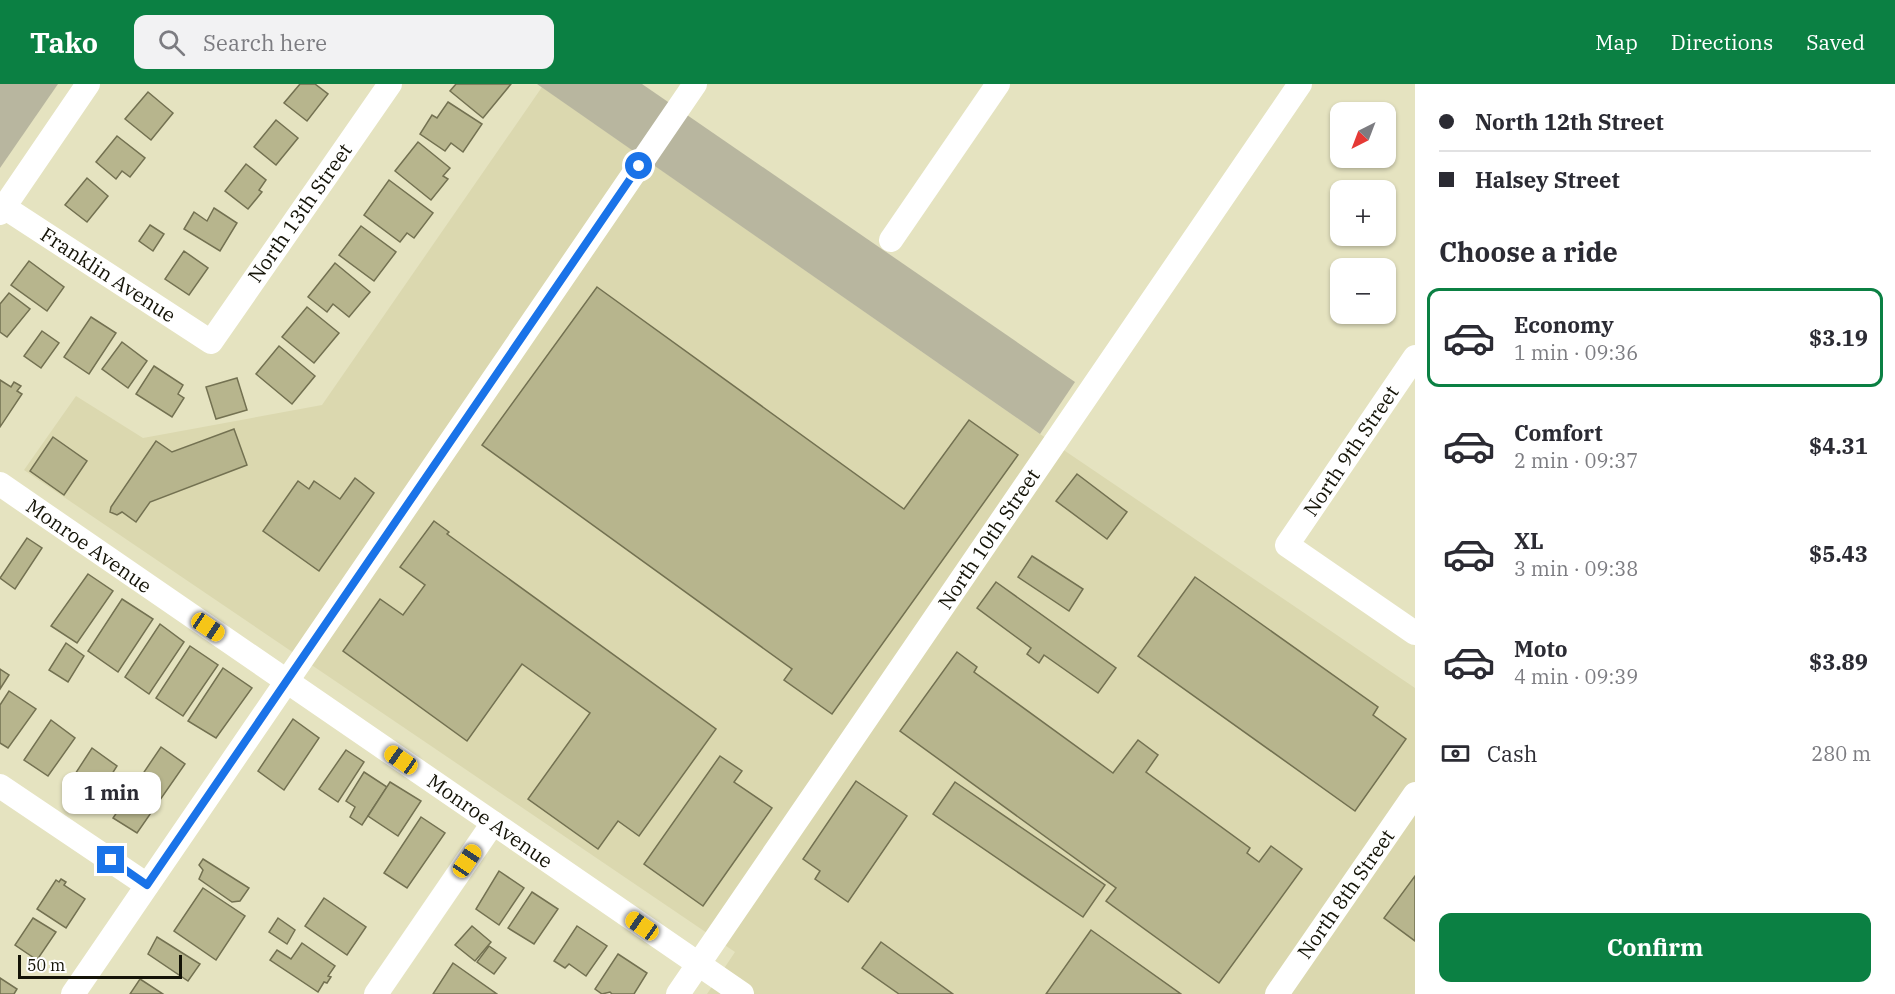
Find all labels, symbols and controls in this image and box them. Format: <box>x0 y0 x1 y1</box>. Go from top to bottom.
search box <box>134 15 554 69</box>
text: Tako <box>30 24 98 61</box>
icon: search <box>155 26 188 59</box>
text: Search here <box>203 28 327 57</box>
text: Map <box>1595 28 1638 56</box>
text: Directions <box>1671 28 1773 56</box>
text: Saved <box>1806 28 1865 56</box>
north arrow <box>1330 102 1396 168</box>
map controls <box>1330 102 1396 324</box>
text: North 12th Street <box>1475 107 1664 136</box>
street label: North 13th Street <box>241 138 358 288</box>
route start <box>625 152 652 179</box>
text: Halsey Street <box>1475 165 1620 194</box>
button: + <box>1330 180 1396 246</box>
street label: Franklin Avenue <box>35 221 181 328</box>
text: Choose a ride <box>1439 234 1618 269</box>
button: − <box>1330 258 1396 324</box>
text: Economy <box>1514 310 1614 339</box>
icon: car <box>1442 311 1496 365</box>
text: $3.19 <box>1809 323 1868 352</box>
text: 1 min · 09:36 <box>1514 339 1638 366</box>
street label: North 9th Street <box>1297 380 1404 521</box>
text: Comfort <box>1514 418 1603 447</box>
icon: car <box>1442 419 1496 473</box>
text: $4.31 <box>1809 431 1868 460</box>
text: 2 min · 09:37 <box>1514 447 1638 474</box>
street label: North 10th Street <box>931 463 1046 614</box>
street label: Monroe Avenue <box>21 492 157 599</box>
text: XL <box>1514 526 1544 555</box>
icon: car <box>1442 527 1496 581</box>
text: $5.43 <box>1809 539 1868 568</box>
text: 3 min · 09:38 <box>1514 555 1638 582</box>
car <box>188 609 228 645</box>
text: Moto <box>1514 634 1568 663</box>
icon: car <box>1442 635 1496 689</box>
text: $3.89 <box>1809 647 1868 676</box>
text: 4 min · 09:39 <box>1514 663 1638 690</box>
icon: cash <box>1439 737 1472 770</box>
text: Cash <box>1487 739 1538 768</box>
text: 280 m <box>1811 740 1871 767</box>
car <box>381 742 421 778</box>
street label: Monroe Avenue <box>422 767 558 874</box>
callout: 1 min <box>62 773 160 815</box>
text: 1 min <box>84 779 140 806</box>
street label: North 8th Street <box>1291 824 1400 964</box>
car <box>449 841 485 881</box>
route end <box>97 846 124 873</box>
car <box>622 908 662 944</box>
button: Confirm <box>1439 913 1871 982</box>
scale bar <box>18 952 182 980</box>
text: 50 m <box>27 955 65 975</box>

